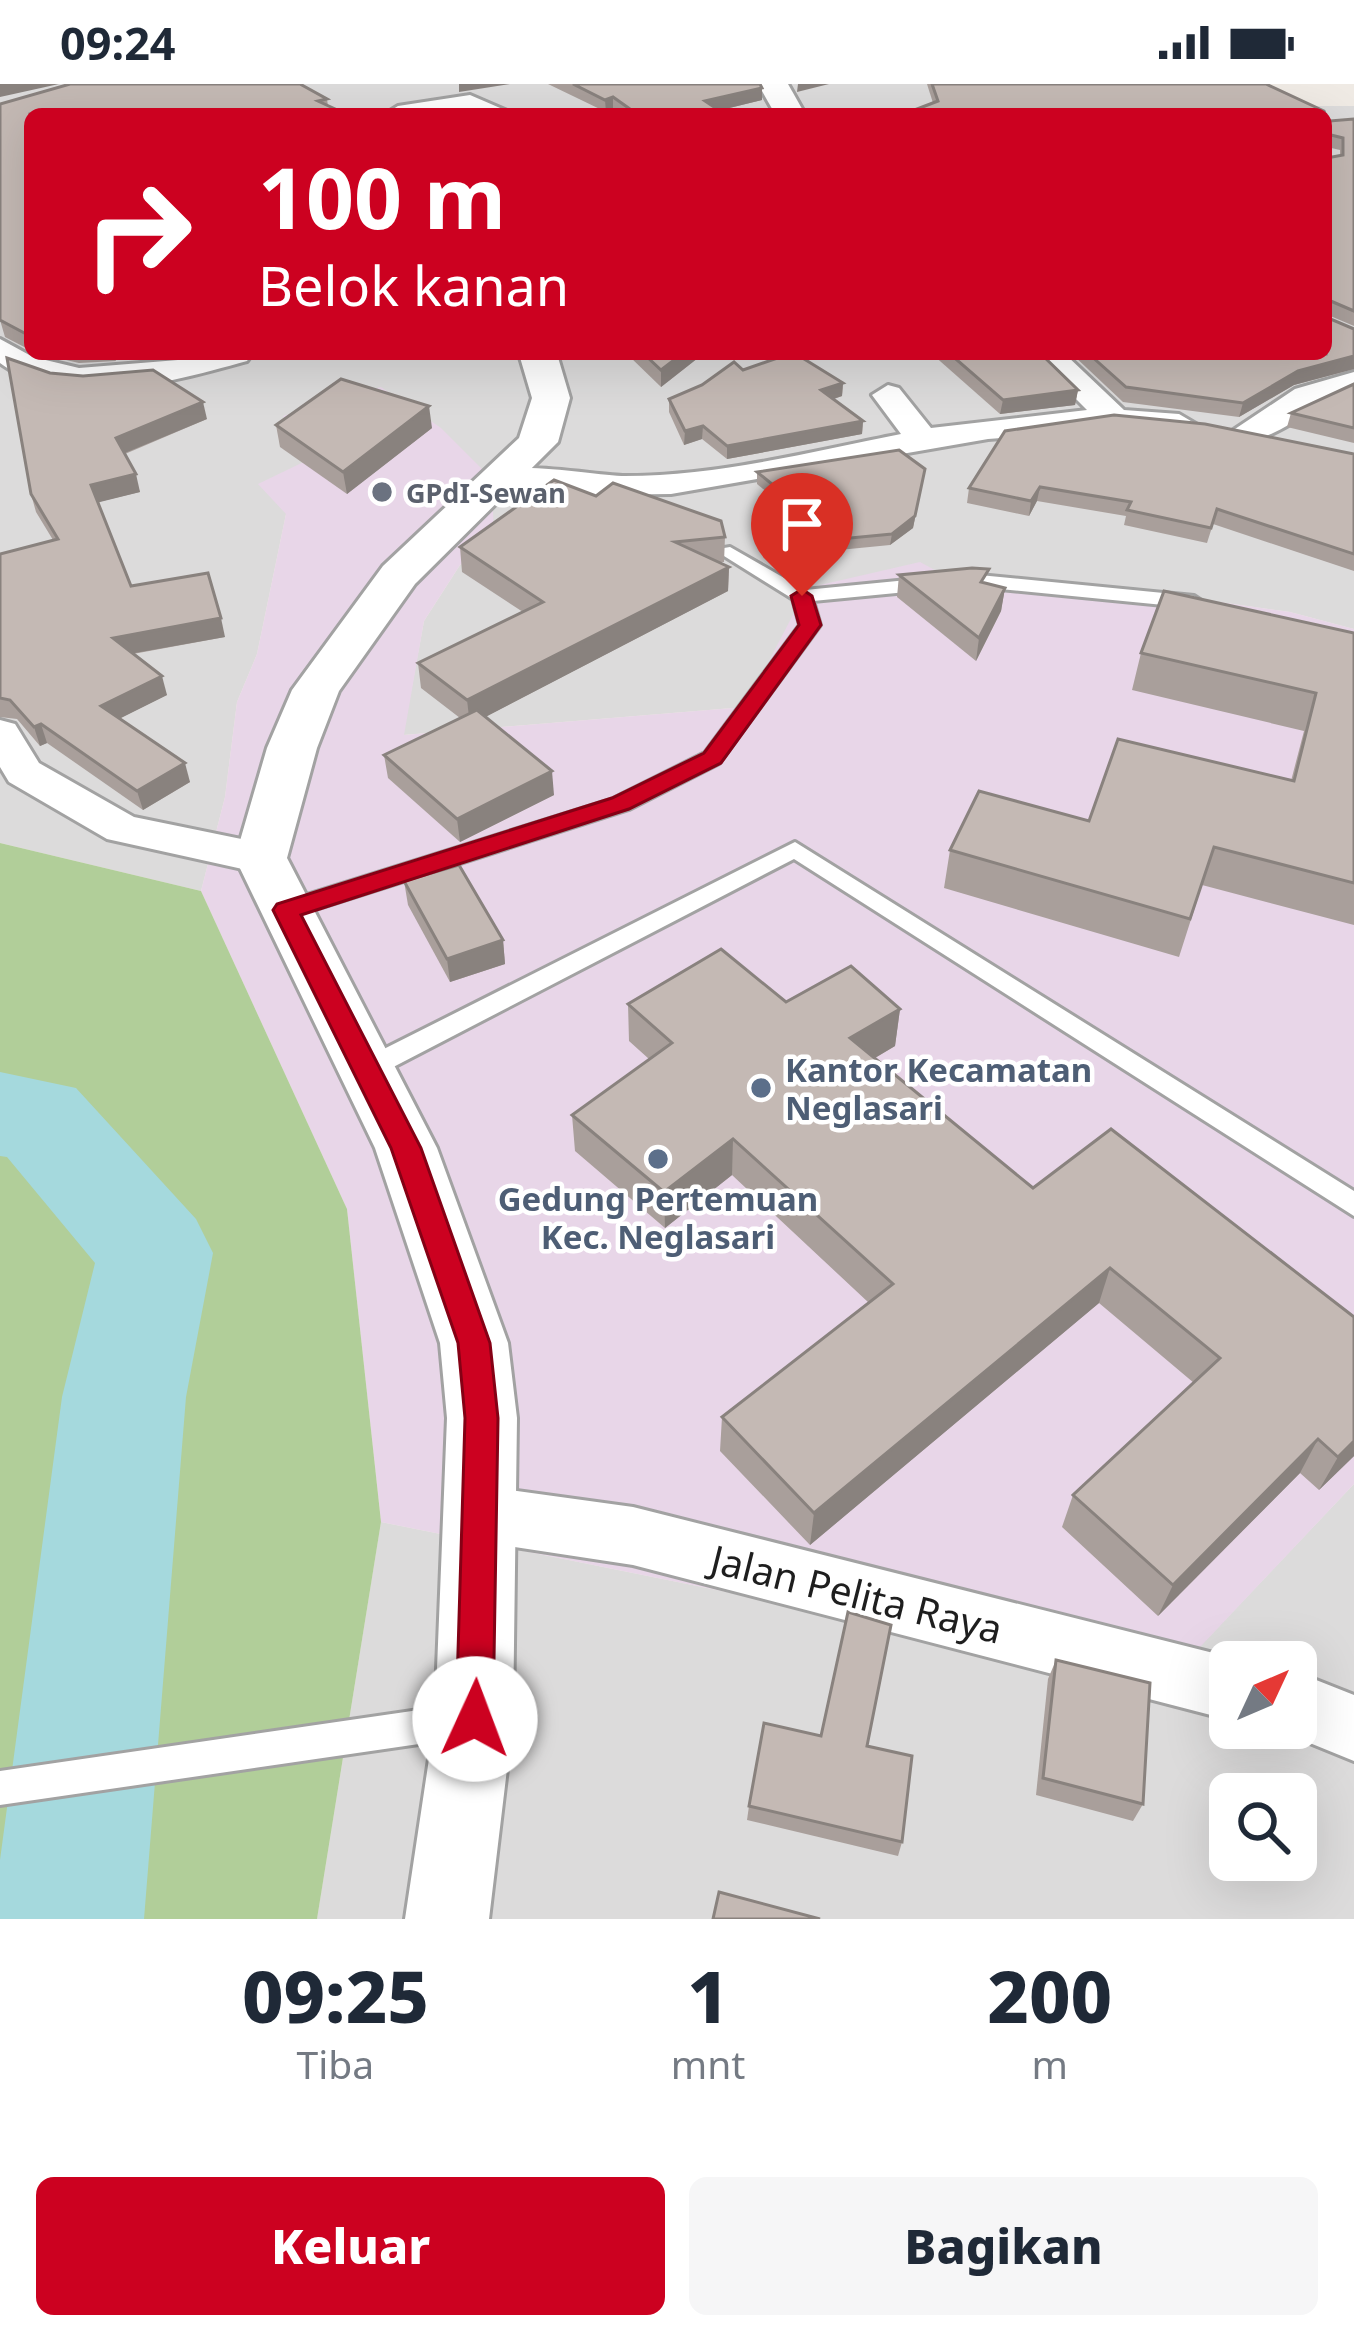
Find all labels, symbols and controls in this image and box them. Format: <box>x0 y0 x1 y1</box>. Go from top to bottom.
text: 09:24 <box>60 12 176 73</box>
text: 100 m <box>258 139 506 254</box>
icon: right <box>60 156 216 312</box>
text: Belok kanan <box>258 248 569 322</box>
pin <box>751 473 853 596</box>
place label: GPdI-Sewan <box>406 474 566 511</box>
marker: GPdI-Sewan <box>369 479 395 505</box>
icon: arrive <box>769 491 835 557</box>
place label: Kantor Kecamatan Neglasari <box>785 1047 1092 1130</box>
marker: Kantor Kecamatan Neglasari <box>748 1075 774 1101</box>
marker: Gedung Pertemuan Kec. Neglasari <box>645 1146 671 1172</box>
place label: Gedung Pertemuan Kec. Neglasari <box>498 1176 818 1259</box>
street label: Jalan Pelita Raya <box>702 1530 1008 1655</box>
north arrow <box>1209 1641 1317 1749</box>
map controls <box>1209 1641 1317 1881</box>
position arrow <box>412 1656 538 1782</box>
button: search <box>1209 1773 1317 1881</box>
text: 09:25 <box>242 1946 429 2044</box>
text: 1 <box>687 1946 729 2044</box>
text: 200 <box>987 1946 1112 2044</box>
text: Tiba <box>297 2037 374 2090</box>
text: mnt <box>671 2037 745 2090</box>
text: m <box>1031 2037 1068 2090</box>
button: Keluar <box>36 2177 665 2315</box>
button: Bagikan <box>689 2177 1318 2315</box>

